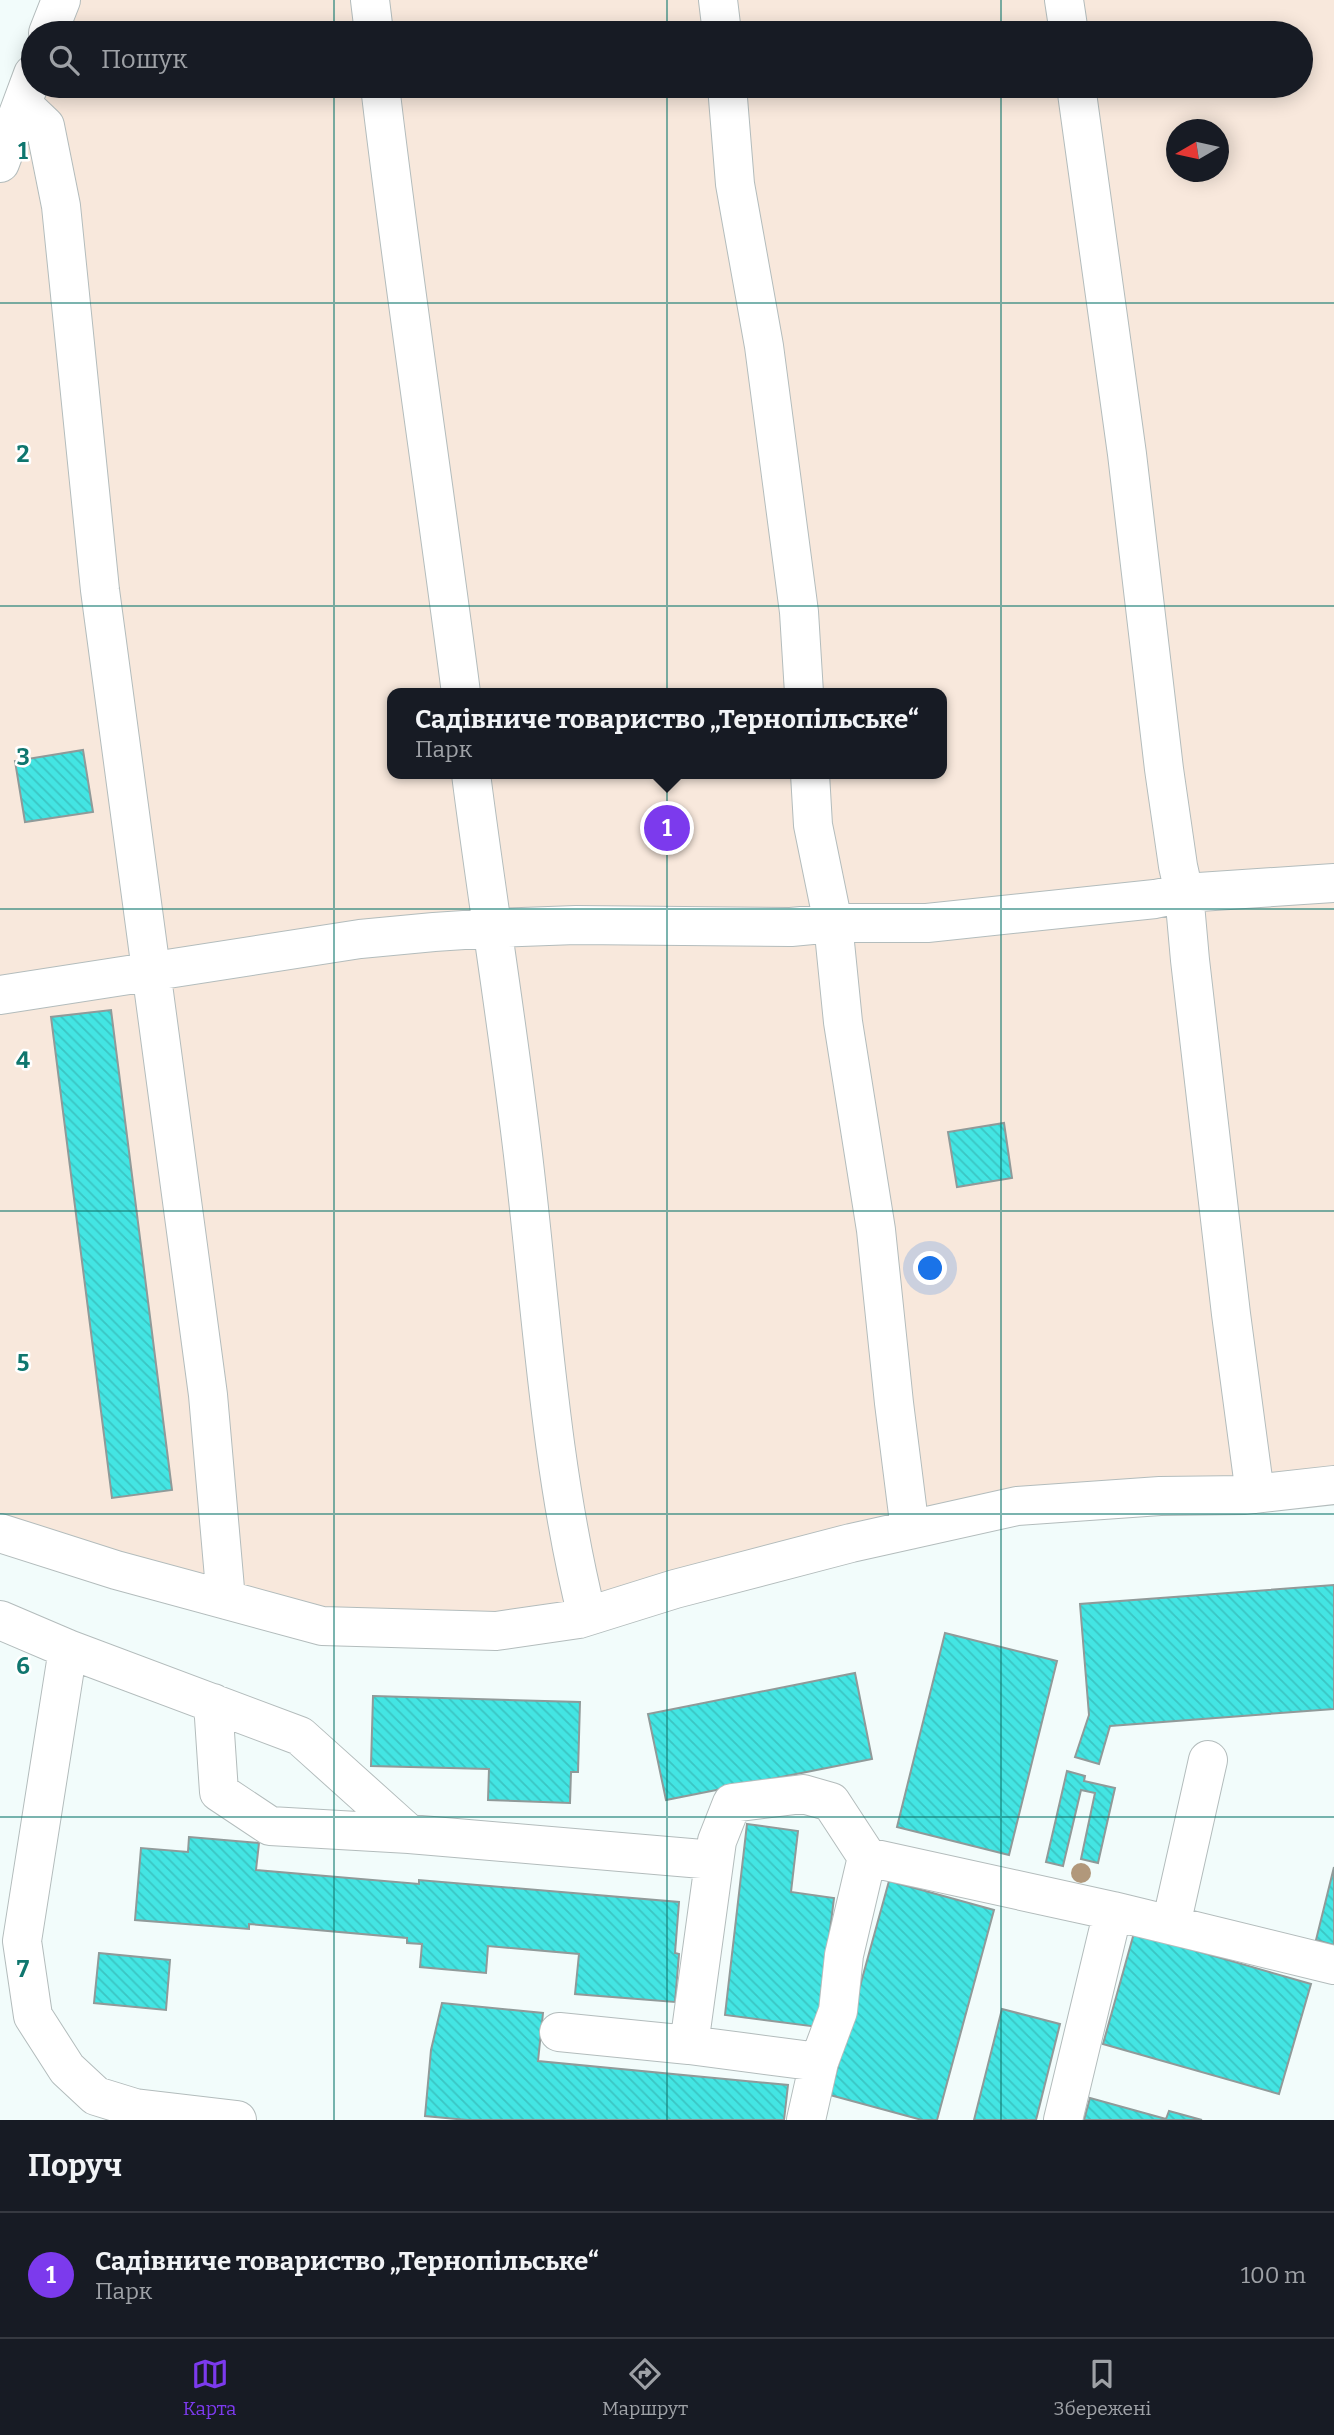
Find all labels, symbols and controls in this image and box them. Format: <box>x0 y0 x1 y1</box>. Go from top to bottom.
search box <box>21 21 1313 98</box>
icon: search <box>45 41 83 79</box>
text: Пошук <box>101 44 187 75</box>
north arrow <box>1166 119 1229 182</box>
text: 1 <box>18 137 28 165</box>
text: 2 <box>17 440 30 468</box>
popup <box>387 688 947 779</box>
text: Садівниче товариство „Тернопільське“ <box>415 704 919 735</box>
text: Парк <box>415 735 472 763</box>
text: 3 <box>16 743 30 771</box>
pin: 1 <box>644 802 690 854</box>
text: 4 <box>16 1046 30 1074</box>
your location <box>913 1251 947 1285</box>
text: 5 <box>17 1349 29 1377</box>
text: 6 <box>16 1652 30 1680</box>
text: 7 <box>17 1955 30 1983</box>
text: Поруч <box>28 2148 122 2184</box>
text: Садівниче товариство „Тернопільське“ <box>95 2246 599 2277</box>
text: 1 <box>46 2261 56 2289</box>
text: 100 m <box>1241 2261 1306 2289</box>
text: Парк <box>95 2277 152 2305</box>
tab: Карта <box>183 2355 236 2420</box>
tab: Маршрут <box>602 2355 688 2420</box>
tab: Збережені <box>1053 2355 1151 2420</box>

